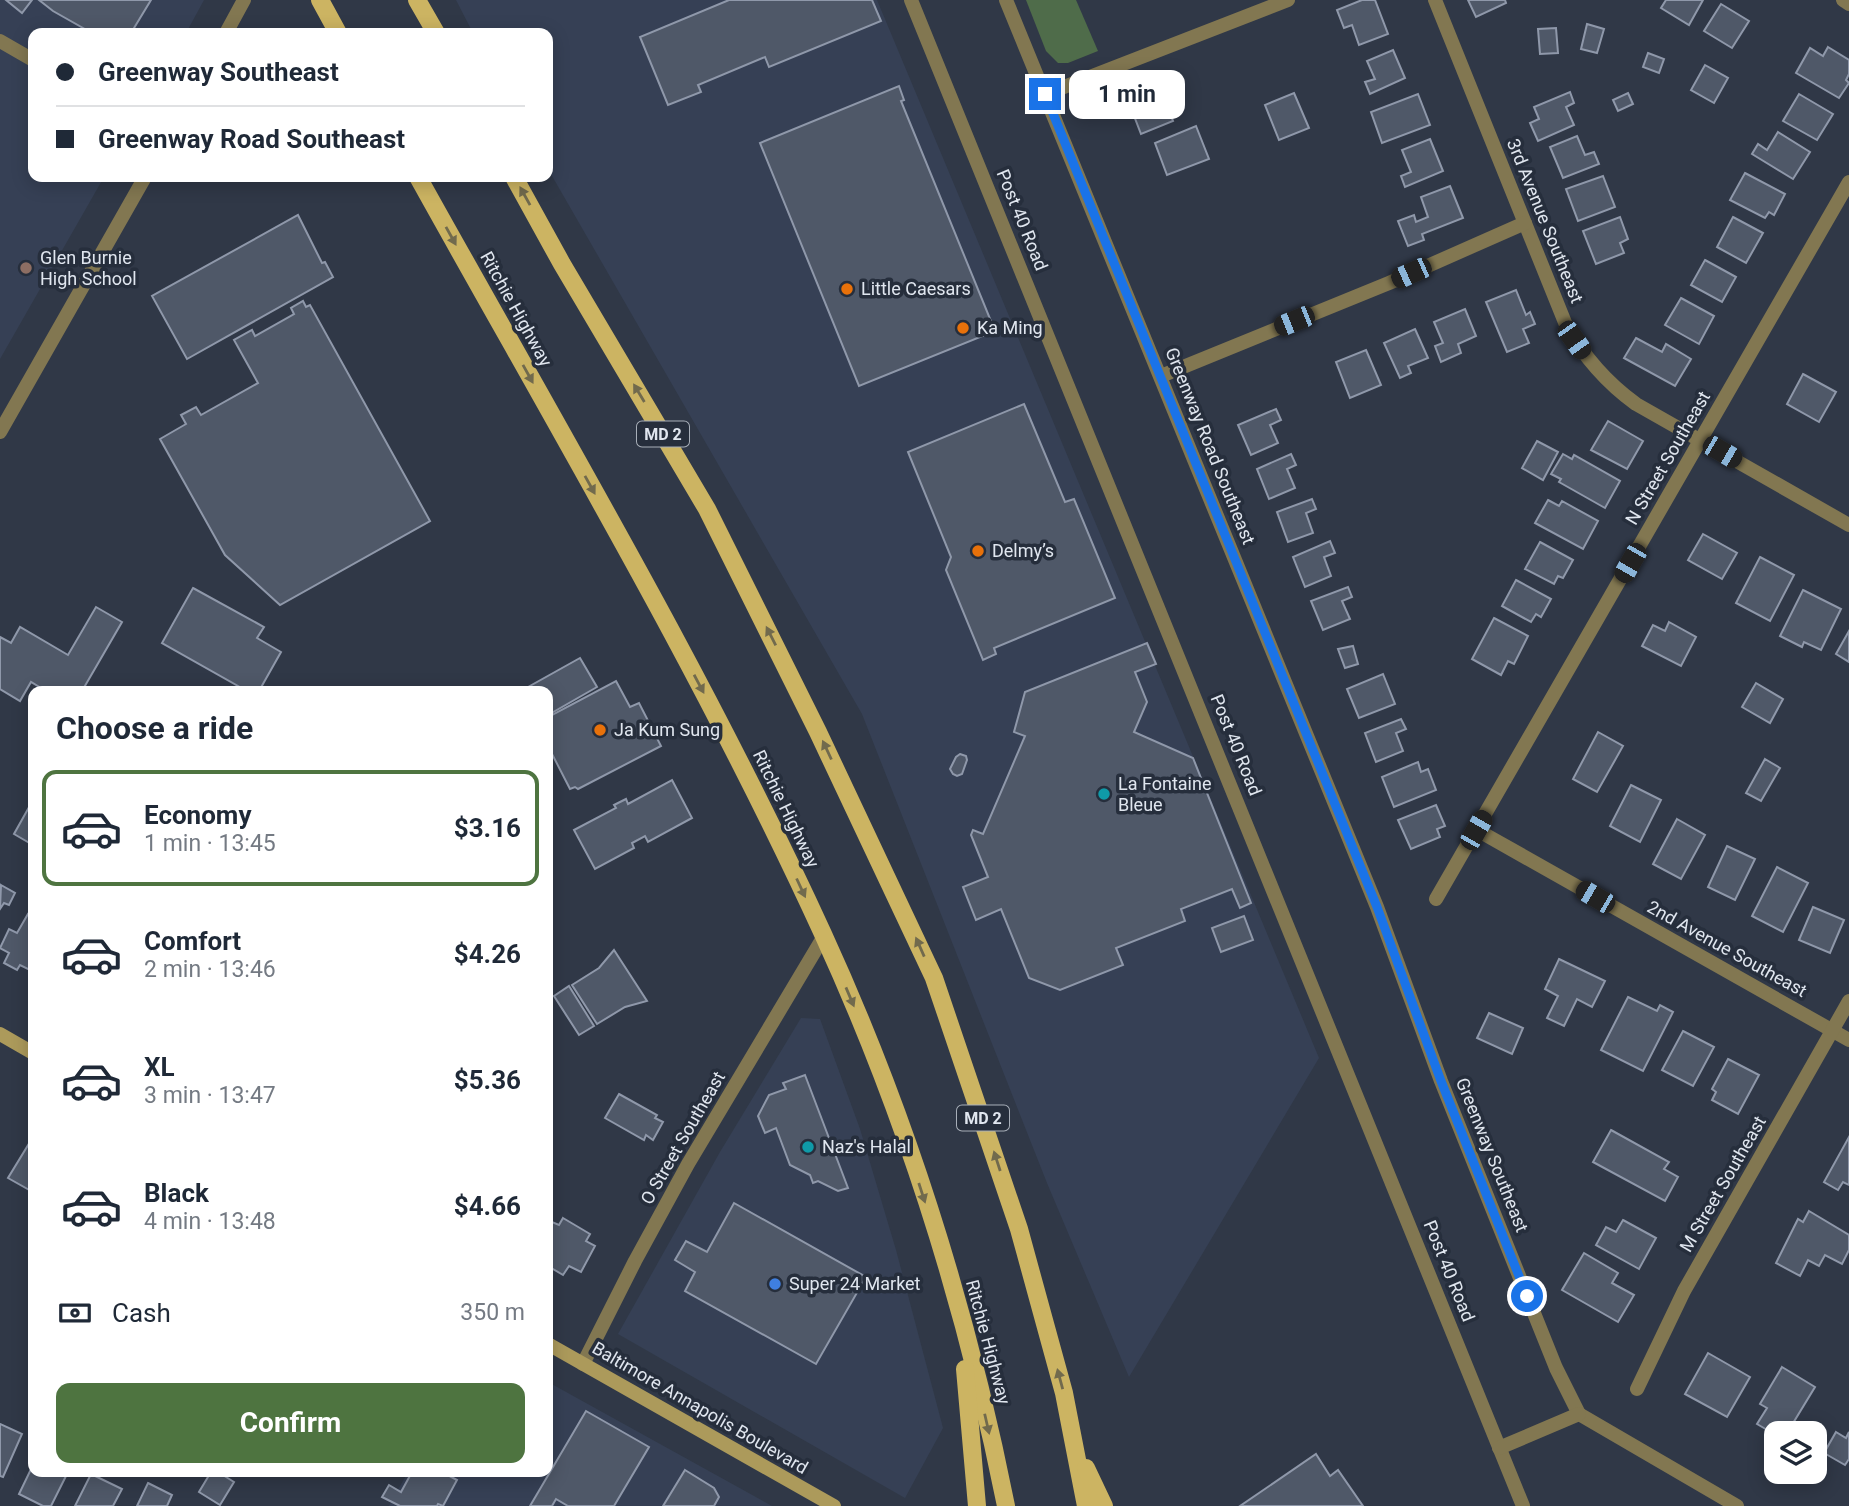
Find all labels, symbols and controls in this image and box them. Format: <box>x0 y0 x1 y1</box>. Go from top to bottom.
text: Greenway Southeast <box>98 57 339 87</box>
callout: 1 min <box>1070 70 1185 119</box>
route end <box>1029 78 1061 110</box>
text: 1 min <box>1098 81 1156 108</box>
text: Greenway Road Southeast <box>98 124 405 154</box>
street label: 3rd Avenue Southeast <box>1503 136 1588 306</box>
street label: Post 40 Road <box>993 166 1052 273</box>
one-way arrow <box>519 186 531 206</box>
one-way arrow <box>445 227 457 246</box>
place label: Glen Burnie High School <box>40 247 137 289</box>
street label: Ritchie Highway <box>476 248 557 370</box>
car <box>1388 255 1435 291</box>
marker: Glen Burnie High School <box>18 260 34 276</box>
place label: Little Caesars <box>861 278 971 299</box>
marker: Little Caesars <box>839 281 855 297</box>
car <box>1271 303 1318 339</box>
place label: Ka Ming <box>977 317 1043 338</box>
car <box>1554 317 1595 363</box>
marker: Ka Ming <box>955 320 971 336</box>
street label: Greenway Road Southeast <box>1161 344 1260 547</box>
one-way arrow <box>522 365 534 384</box>
one-way arrow <box>633 383 645 402</box>
street label: N Street Southeast <box>1621 387 1714 528</box>
road number: MD 2 <box>637 422 689 446</box>
car <box>1699 432 1746 472</box>
one-way arrow <box>584 475 596 494</box>
place label: Delmy’s <box>992 540 1054 561</box>
car <box>1611 540 1650 586</box>
marker: Delmy’s <box>970 543 986 559</box>
one-way arrow <box>765 626 776 646</box>
one-way arrow <box>692 675 704 695</box>
street label: Post 40 Road <box>1207 691 1266 798</box>
text: Choose a ride <box>56 709 253 747</box>
place label: Ja Kum Sung <box>614 719 720 740</box>
marker: Ja Kum Sung <box>592 722 608 738</box>
one-way arrow <box>821 740 833 760</box>
street label: Ritchie Highway <box>749 747 824 871</box>
place label: La Fontaine Bleue <box>1118 773 1211 815</box>
marker: La Fontaine Bleue <box>1096 786 1112 802</box>
icon: car <box>60 797 123 860</box>
text: Economy <box>144 800 251 830</box>
car <box>1457 807 1496 853</box>
text: $3.16 <box>454 813 521 843</box>
text: 1 min · 13:45 <box>144 830 276 857</box>
car <box>1572 877 1619 917</box>
one-way arrow <box>795 878 807 898</box>
street label: 2nd Avenue Southeast <box>1644 896 1811 1001</box>
icon: car <box>60 923 123 986</box>
text: Comfort <box>144 926 241 956</box>
one-way arrow <box>914 936 925 957</box>
text: $4.26 <box>454 939 521 969</box>
text: 2 min · 13:46 <box>144 956 276 983</box>
one-way arrow <box>845 987 856 1008</box>
icon: car <box>60 1049 123 1112</box>
text: XL <box>144 1052 175 1082</box>
text: $5.36 <box>454 1065 521 1095</box>
street label: O Street Southeast <box>636 1067 729 1208</box>
street label: Greenway Southeast <box>1452 1075 1533 1235</box>
text: 3 min · 13:47 <box>144 1082 276 1109</box>
road number: MD 2 <box>957 1106 1009 1130</box>
street label: M Street Southeast <box>1675 1112 1770 1255</box>
place label: Naz's Halal <box>822 1136 911 1157</box>
marker: Naz's Halal <box>800 1139 816 1155</box>
one-way arrow <box>991 1150 1001 1171</box>
icon: car <box>60 1175 123 1238</box>
text: Black <box>144 1178 209 1208</box>
one-way arrow <box>917 1183 928 1204</box>
text: $4.66 <box>454 1191 521 1221</box>
text: 4 min · 13:48 <box>144 1208 276 1235</box>
street label: Post 40 Road <box>1420 1217 1479 1324</box>
place label: Super 24 Market <box>789 1273 921 1294</box>
marker: Super 24 Market <box>767 1276 783 1292</box>
street label: Ritchie Highway <box>962 1277 1015 1407</box>
route start <box>1511 1280 1543 1312</box>
icon: cash <box>56 1294 94 1332</box>
text: Cash <box>112 1298 171 1328</box>
text: 350 m <box>460 1299 525 1326</box>
street label: Baltimore Annapolis Boulevard <box>589 1337 812 1478</box>
one-way arrow <box>1054 1368 1065 1390</box>
button: Confirm <box>56 1383 525 1463</box>
one-way arrow <box>982 1413 993 1435</box>
map controls <box>1764 1421 1827 1484</box>
button: layers <box>1764 1421 1827 1484</box>

